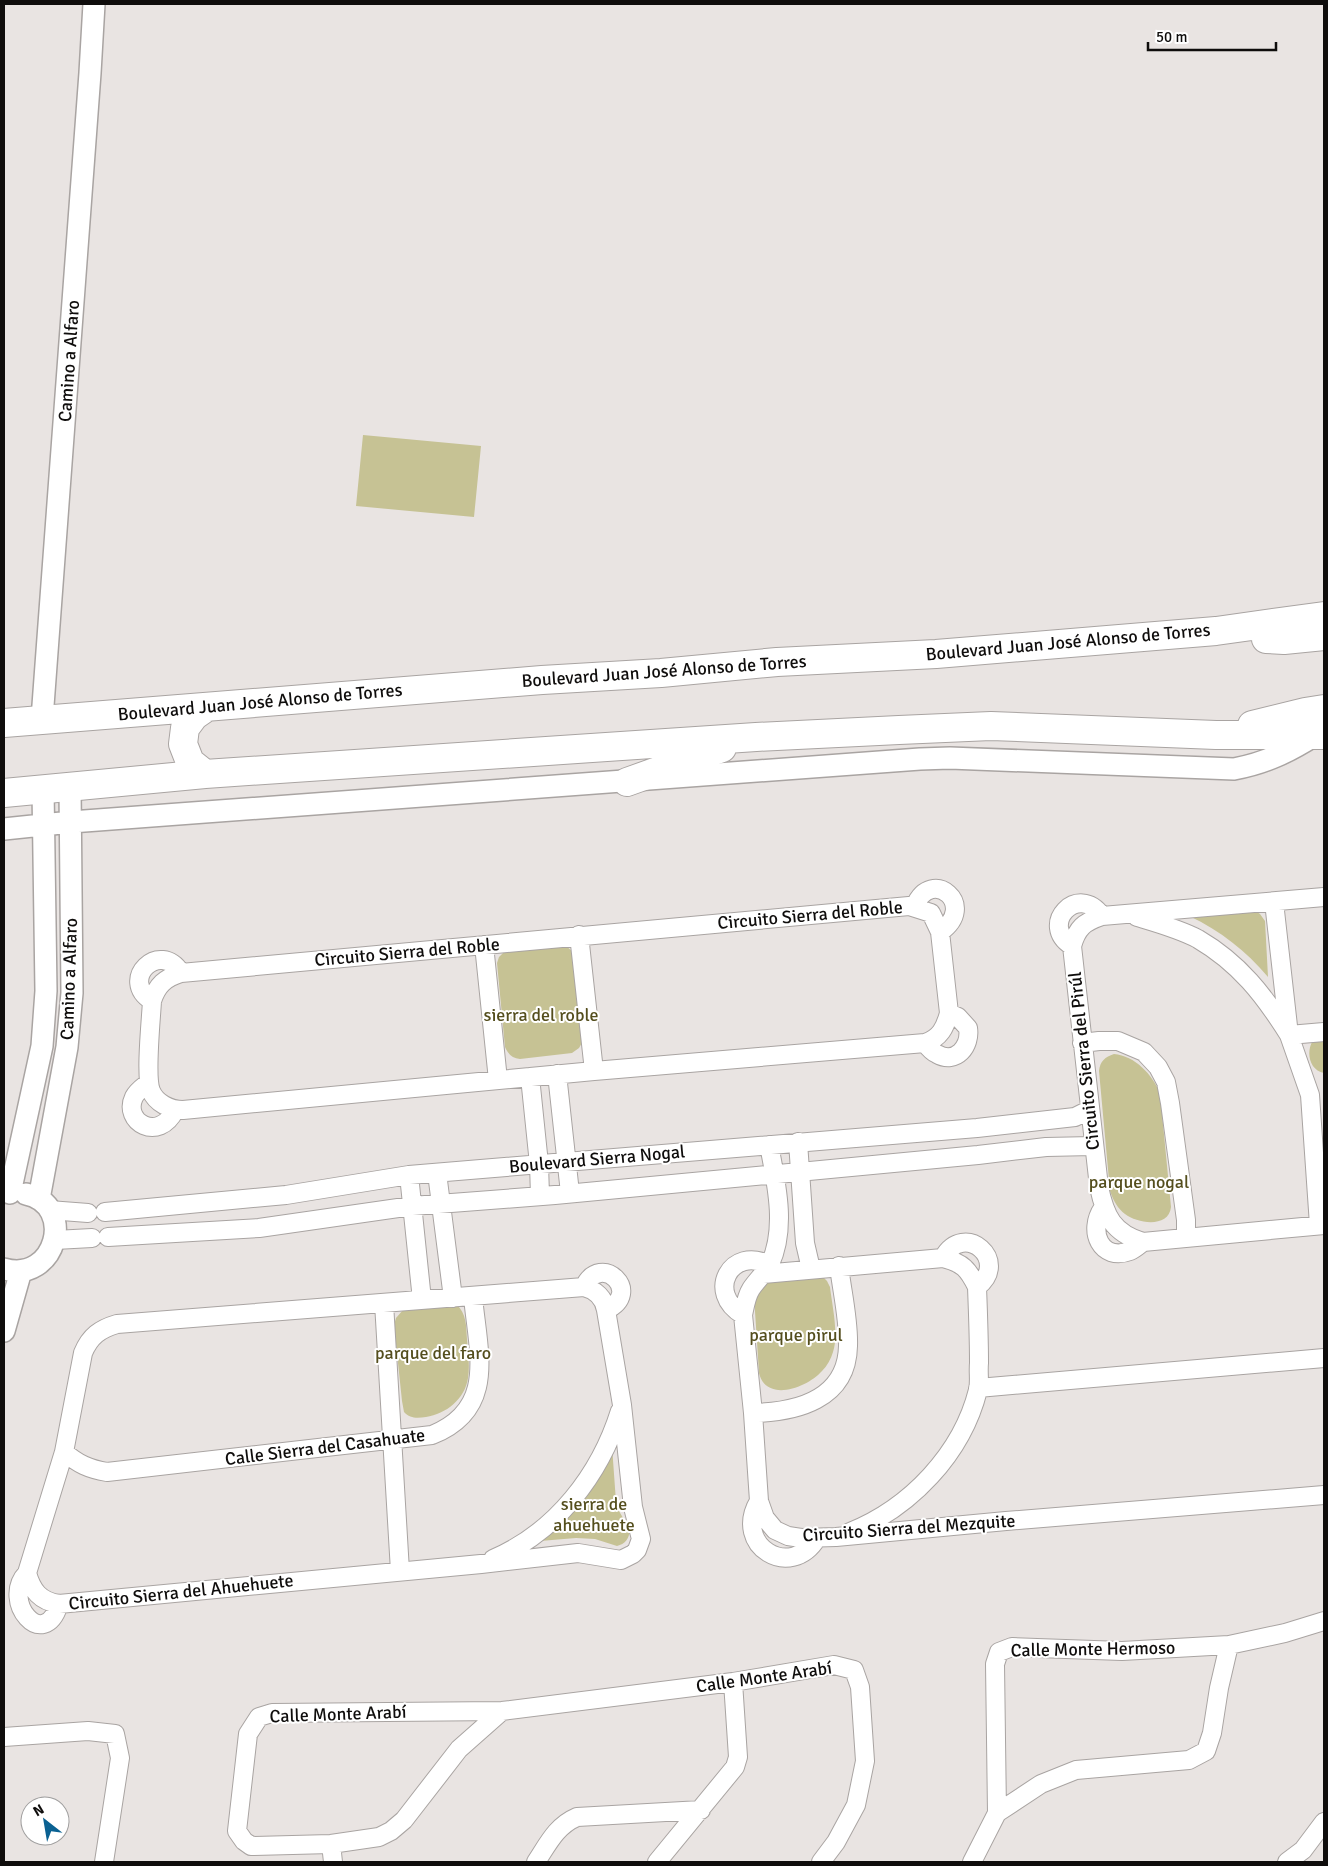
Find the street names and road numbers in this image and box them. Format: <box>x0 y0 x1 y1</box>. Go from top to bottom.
street label: Camino a Alfaro <box>54 299 84 423</box>
street label: Boulevard Juan José Alonso de Torres <box>925 619 1211 665</box>
street label: Boulevard Juan José Alonso de Torres <box>521 650 807 692</box>
street label: Boulevard Juan José Alonso de Torres <box>117 679 403 725</box>
street label: Circuito Sierra del Roble <box>716 896 904 934</box>
street label: Camino a Alfaro <box>56 918 82 1040</box>
street label: Circuito Sierra del Roble <box>313 933 501 971</box>
street label: Circuito Sierra del Pirúl <box>1064 971 1104 1151</box>
street label: Boulevard Sierra Nogal <box>508 1140 686 1178</box>
street label: Calle Sierra del Casahuate <box>224 1424 426 1470</box>
street label: Circuito Sierra del Mezquite <box>802 1510 1016 1546</box>
street label: Circuito Sierra del Ahuehuete <box>68 1569 294 1615</box>
street label: Calle Monte Hermoso <box>1011 1637 1175 1661</box>
street label: Calle Monte Arabí <box>695 1657 833 1697</box>
street label: Calle Monte Arabí <box>269 1701 407 1727</box>

